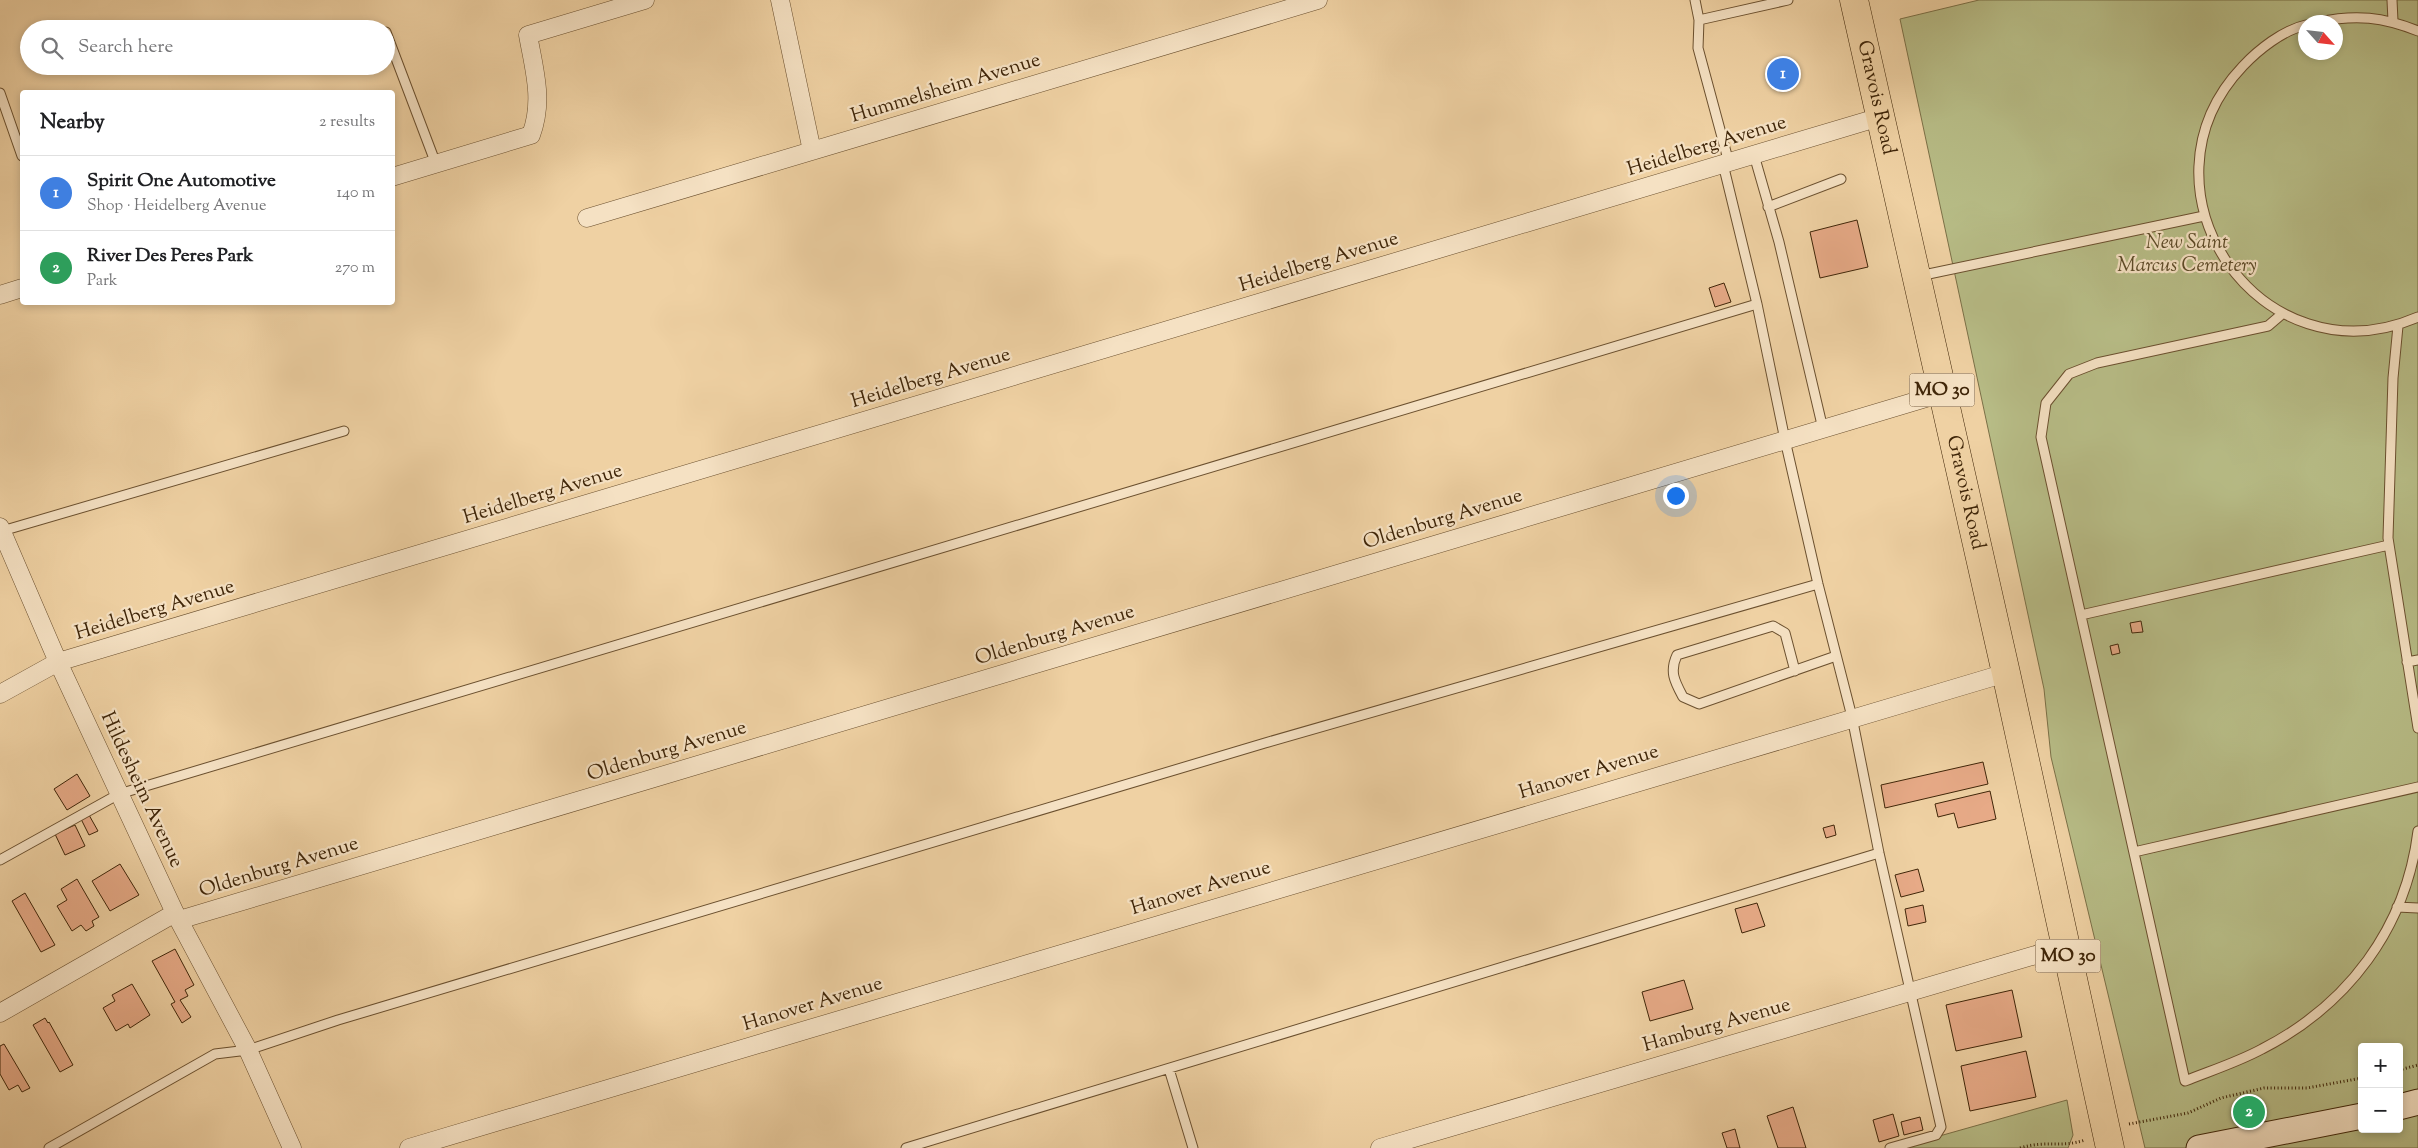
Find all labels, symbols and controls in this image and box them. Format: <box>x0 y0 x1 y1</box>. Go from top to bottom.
north arrow <box>2298 15 2343 60</box>
search box <box>20 20 395 75</box>
icon: search <box>38 34 66 62</box>
text: Search here <box>78 34 173 61</box>
street label: Gravois Road <box>1849 38 1903 158</box>
street label: Hummelsheim Avenue <box>848 46 1044 132</box>
pin: 1 <box>1767 55 1799 93</box>
text: Nearby <box>40 108 105 138</box>
street label: Heidelberg Avenue <box>1624 109 1790 185</box>
text: 2 results <box>319 111 375 134</box>
text: Spirit One Automotive <box>87 168 276 195</box>
text: 1 <box>53 182 59 205</box>
text: 140 m <box>337 182 375 205</box>
text: Shop · Heidelberg Avenue <box>87 195 266 218</box>
street label: Heidelberg Avenue <box>1236 225 1402 301</box>
park label: New Saint Marcus Cemetery <box>2117 229 2257 281</box>
text: River Des Peres Park <box>87 243 253 270</box>
text: 2 <box>52 257 60 280</box>
text: 270 m <box>335 257 375 280</box>
text: Park <box>87 270 118 293</box>
street label: Heidelberg Avenue <box>848 341 1014 417</box>
road number: MO 30 <box>1910 374 1974 406</box>
street label: Gravois Road <box>1938 433 1992 553</box>
street label: Heidelberg Avenue <box>460 457 626 533</box>
street label: Oldenburg Avenue <box>1360 482 1526 558</box>
your location <box>1663 483 1689 509</box>
street label: Heidelberg Avenue <box>72 573 238 649</box>
street label: Oldenburg Avenue <box>972 598 1138 674</box>
street label: Hildesheim Avenue <box>92 707 190 873</box>
street label: Oldenburg Avenue <box>584 714 750 790</box>
street label: Hanover Avenue <box>1516 738 1662 808</box>
street label: Oldenburg Avenue <box>196 830 362 906</box>
street label: Hanover Avenue <box>1128 854 1274 924</box>
road number: MO 30 <box>2036 939 2100 972</box>
street label: Hanover Avenue <box>740 970 886 1040</box>
street label: Hamburg Avenue <box>1640 991 1794 1061</box>
map controls <box>2358 1043 2403 1133</box>
button: + <box>2358 1043 2403 1088</box>
button: − <box>2358 1088 2403 1133</box>
pin: 2 <box>2233 1093 2265 1131</box>

